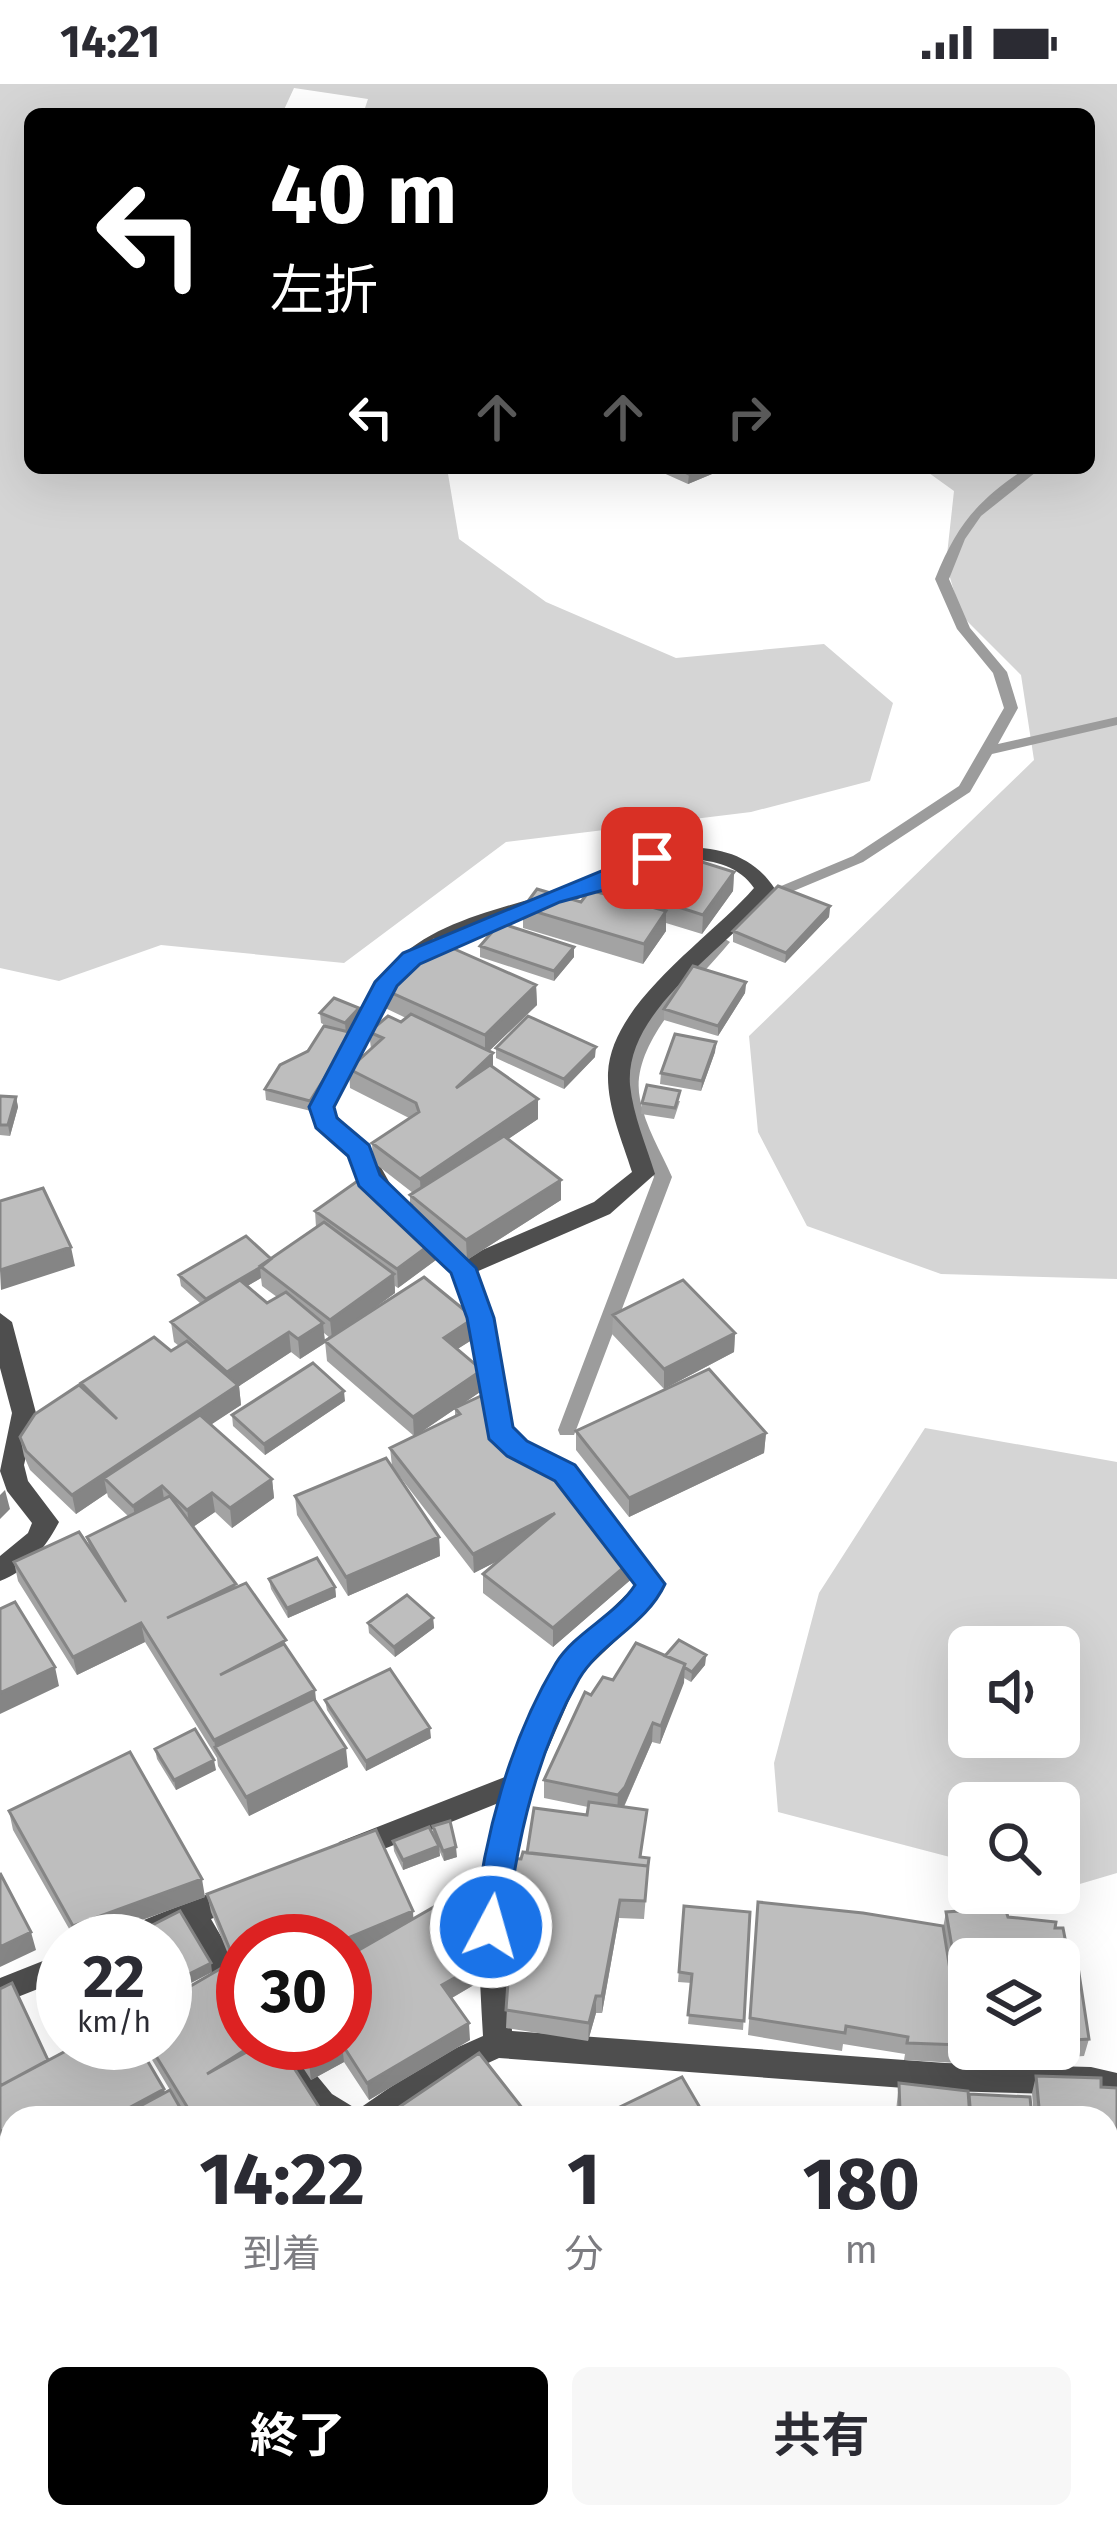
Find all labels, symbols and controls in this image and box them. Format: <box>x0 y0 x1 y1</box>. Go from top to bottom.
text: 14:21 <box>60 15 160 69</box>
text: 40 m <box>270 144 458 245</box>
icon: left <box>72 156 228 312</box>
text: 左折 <box>270 259 378 323</box>
icon: left <box>338 384 404 450</box>
icon: ahead <box>464 384 530 450</box>
icon: ahead <box>590 384 656 450</box>
icon: right <box>716 384 782 450</box>
pin <box>601 807 703 909</box>
icon: arrive <box>619 825 685 891</box>
map controls <box>948 1626 1080 2070</box>
button: sound <box>948 1626 1080 1758</box>
button: search <box>948 1782 1080 1914</box>
position arrow <box>428 1864 554 1990</box>
speed limit sign: 30 <box>216 1914 372 2070</box>
button: layers <box>948 1938 1080 2070</box>
text: 22 <box>83 1941 145 2013</box>
text: km/h <box>77 2004 151 2040</box>
text: 14:22 <box>199 2137 365 2223</box>
text: 1 <box>567 2137 600 2223</box>
text: 180 <box>802 2142 920 2228</box>
text: m <box>844 2227 878 2273</box>
text: 到着 <box>243 2231 321 2277</box>
text: 分 <box>564 2231 603 2277</box>
button: 終了 <box>48 2367 548 2505</box>
button: 共有 <box>572 2367 1071 2505</box>

